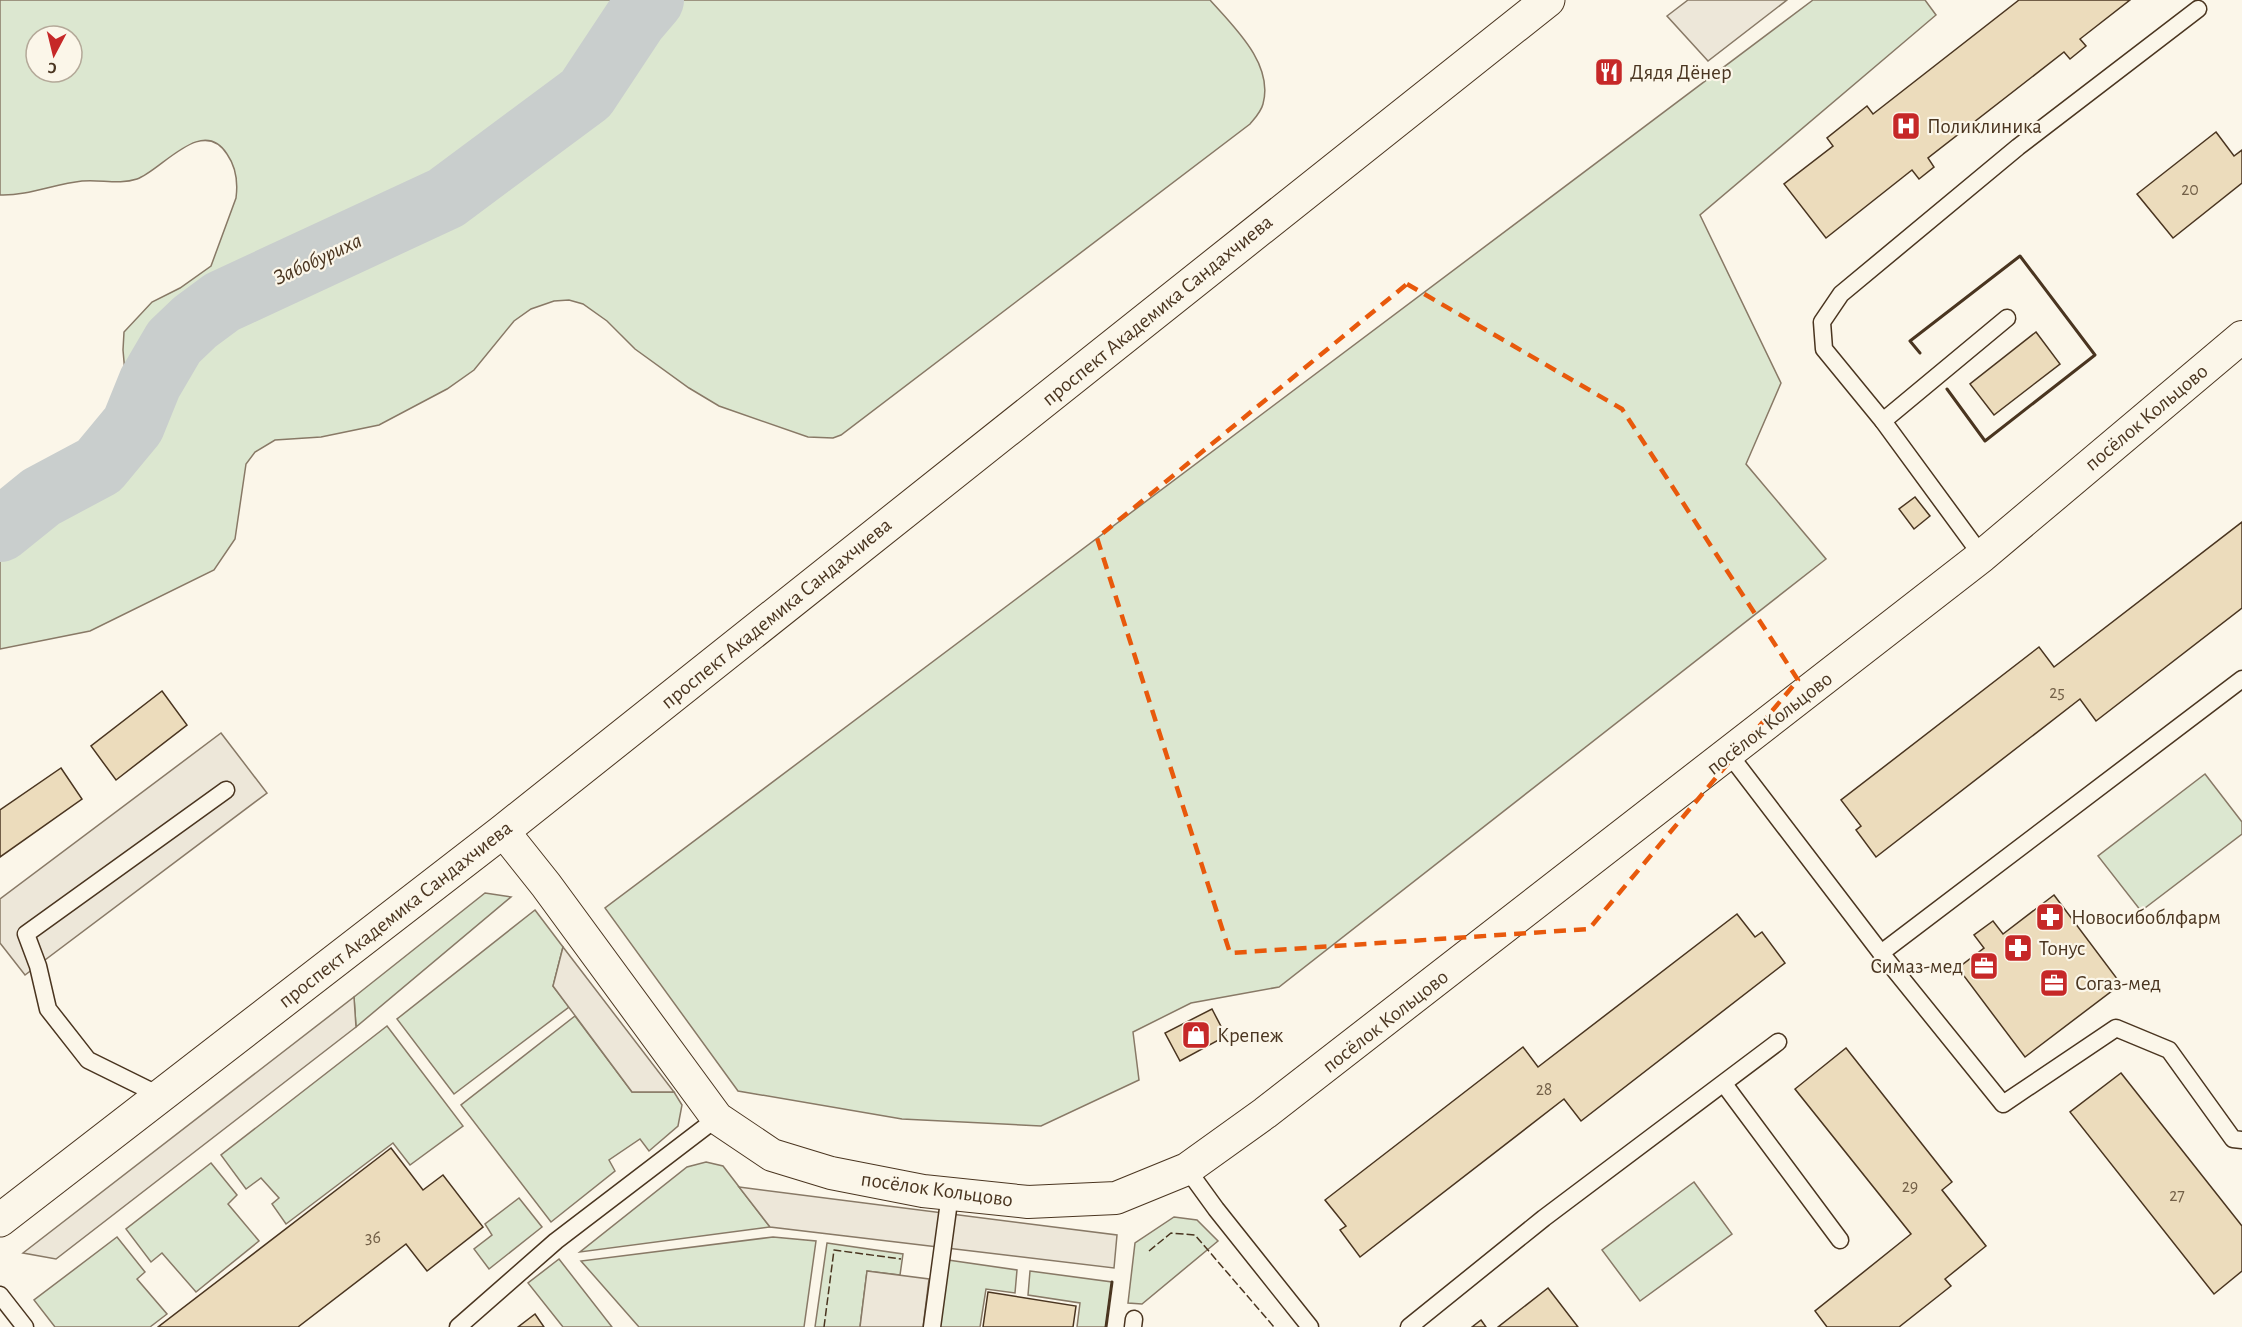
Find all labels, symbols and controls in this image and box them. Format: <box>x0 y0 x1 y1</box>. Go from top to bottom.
north arrow <box>24 24 84 84</box>
restaurant icon: Дядя Дёнер <box>1593 56 1625 88</box>
text: С <box>47 59 58 76</box>
place label: Дядя Дёнер <box>1630 62 1732 83</box>
hospital icon: Поликлиника <box>1890 110 1922 142</box>
place label: Поликлиника <box>1927 116 2042 137</box>
house number: 20 <box>2181 181 2199 199</box>
street label: проспект Академика Сандахчиева <box>1038 211 1277 410</box>
water label: Забобуриха <box>270 229 365 290</box>
street label: посёлок Кольцово <box>2081 360 2212 475</box>
street label: проспект Академика Сандахчиева <box>657 514 896 713</box>
street label: посёлок Кольцово <box>1702 668 1836 779</box>
house number: 25 <box>2049 684 2065 702</box>
street label: проспект Академика Сандахчиева <box>275 817 516 1012</box>
pharmacy icon: Новосибоблфарм <box>2034 901 2066 933</box>
place label: Новосибоблфарм <box>2071 907 2221 928</box>
pharmacy icon: Тонус <box>2002 932 2034 964</box>
place label: Тонус <box>2039 938 2086 959</box>
office icon: Симаз-мед <box>1968 950 2000 982</box>
place label: Симаз-мед <box>1870 956 1963 977</box>
street label: посёлок Кольцово <box>1318 966 1452 1077</box>
office icon: Согаз-мед <box>2038 967 2070 999</box>
place label: Согаз-мед <box>2075 973 2161 994</box>
shop icon: Крепеж <box>1180 1019 1212 1051</box>
place label: Крепеж <box>1217 1025 1284 1046</box>
house number: 28 <box>1536 1081 1552 1099</box>
street label: посёлок Кольцово <box>860 1168 1014 1211</box>
house number: 29 <box>1902 1178 1918 1196</box>
house number: 27 <box>2169 1187 2185 1205</box>
house number: 36 <box>365 1229 381 1247</box>

